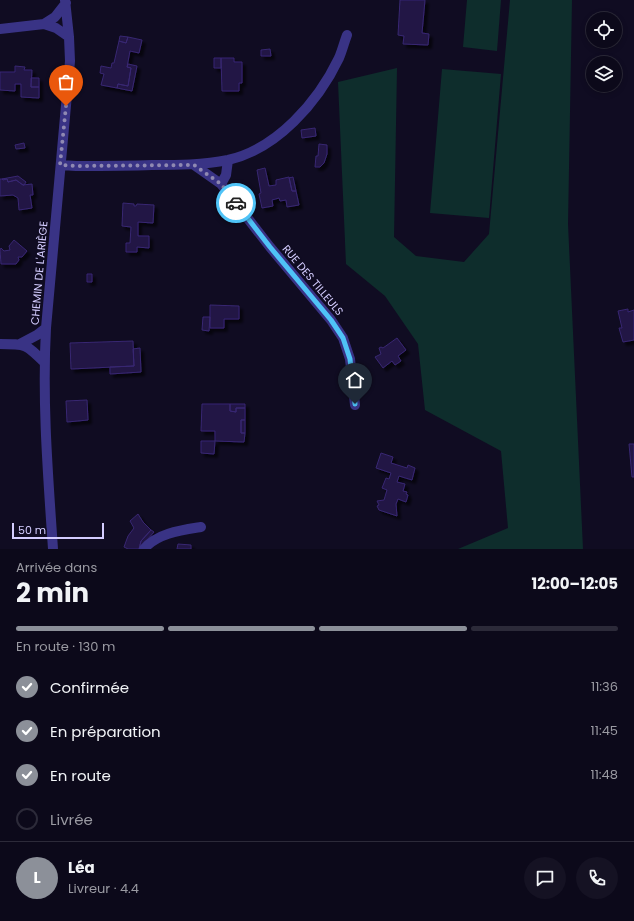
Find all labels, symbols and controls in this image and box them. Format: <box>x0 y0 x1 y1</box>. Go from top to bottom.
map controls <box>586 12 622 92</box>
button: locate <box>586 12 622 48</box>
button: layers <box>586 56 622 92</box>
pin <box>49 65 83 106</box>
icon: bag <box>55 71 77 93</box>
courier <box>216 183 256 223</box>
icon: car <box>225 192 247 214</box>
street label: CHEMIN DE L'ARIÈGE <box>26 220 52 326</box>
street label: RUE DES TILLEULS <box>279 241 347 319</box>
pin <box>338 363 372 404</box>
icon: home <box>344 369 366 391</box>
scale bar <box>12 521 104 540</box>
text: 50 m <box>18 522 46 538</box>
text: Arrivée dans <box>16 558 97 577</box>
text: 12:00–12:05 <box>532 573 618 594</box>
text: 2 min <box>16 575 89 611</box>
text: En route · 130 m <box>16 637 115 656</box>
icon: check <box>16 676 38 698</box>
text: Confirmée <box>50 677 129 698</box>
text: 11:36 <box>591 677 618 696</box>
icon: check <box>16 720 38 742</box>
text: En préparation <box>50 721 161 742</box>
text: 11:45 <box>591 721 618 740</box>
icon: check <box>16 764 38 786</box>
text: En route <box>50 765 111 786</box>
text: 11:48 <box>591 765 618 784</box>
text: Livrée <box>50 809 93 830</box>
text: Léa <box>68 857 95 878</box>
button: chat <box>524 857 566 899</box>
button: phone <box>576 857 618 899</box>
text: L <box>33 867 41 888</box>
text: Livreur · 4.4 <box>68 879 139 898</box>

